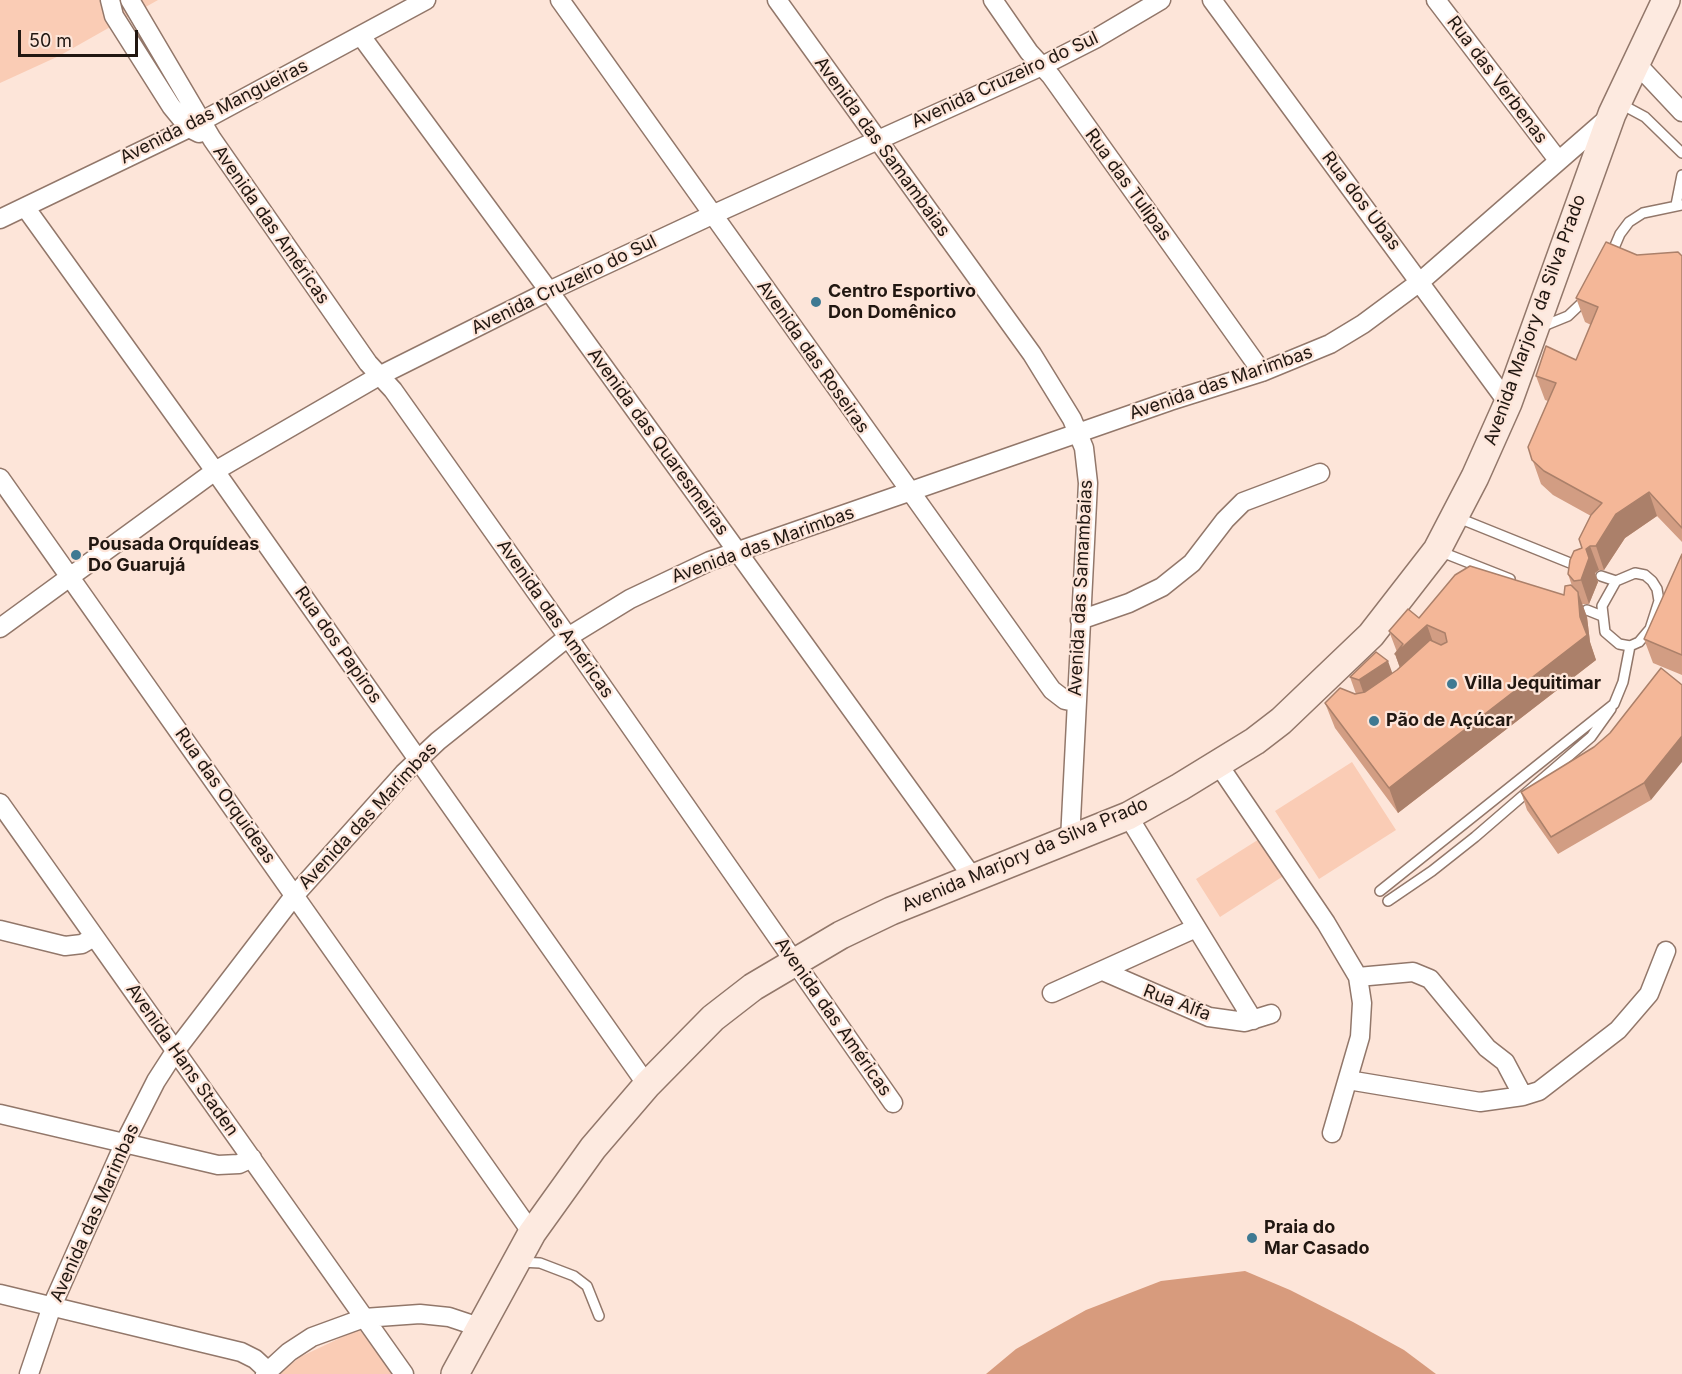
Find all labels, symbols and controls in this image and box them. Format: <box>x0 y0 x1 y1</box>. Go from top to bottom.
street label: Rua das Verbenas <box>1442 12 1552 148</box>
scale bar <box>21 18 141 56</box>
street label: Avenida Cruzeiro do Sul <box>908 27 1102 133</box>
text: 50 m <box>29 30 72 51</box>
street label: Avenida das Samambaias <box>810 53 954 241</box>
street label: Avenida das Mangueiras <box>116 55 312 169</box>
street label: Rua das Tulipas <box>1080 125 1176 245</box>
street label: Avenida das Américas <box>208 142 334 308</box>
street label: Rua dos Ubas <box>1317 147 1405 255</box>
street label: Avenida Marjory da Silva Prado <box>1479 192 1591 448</box>
street label: Avenida Cruzeiro do Sul <box>468 231 660 339</box>
street label: Avenida das Roseiras <box>752 277 874 437</box>
place label: Centro Esportivo Don Domênico <box>828 281 976 324</box>
marker: Centro Esportivo Don Domênico <box>809 295 823 309</box>
street label: Avenida das Marimbas <box>1126 341 1316 425</box>
street label: Avenida das Quaresmeiras <box>583 344 733 540</box>
street label: Avenida das Samambaias <box>1065 479 1097 697</box>
street label: Avenida das Marimbas <box>669 502 857 588</box>
place label: Pousada Orquídeas Do Guarujá <box>88 534 259 576</box>
street label: Avenida das Américas <box>492 536 618 702</box>
marker: Pousada Orquídeas Do Guarujá <box>69 548 83 562</box>
street label: Rua dos Papiros <box>290 582 386 708</box>
place label: Villa Jequitimar <box>1464 673 1601 695</box>
marker: Villa Jequitimar <box>1445 677 1459 691</box>
place label: Pão de Açúcar <box>1386 710 1513 732</box>
marker: Pão de Açúcar <box>1367 714 1381 728</box>
street label: Rua das Orquideas <box>170 724 280 868</box>
street label: Avenida das Marimbas <box>294 738 442 894</box>
street label: Avenida Marjory da Silva Prado <box>899 793 1151 917</box>
street label: Avenida das Américas <box>770 934 896 1100</box>
street label: Avenida Hans Staden <box>121 980 243 1140</box>
street label: Rua Alfa <box>1140 980 1214 1026</box>
street label: Avenida das Marimbas <box>46 1121 144 1305</box>
place label: Praia do Mar Casado <box>1264 1217 1369 1260</box>
marker: Praia do Mar Casado <box>1245 1231 1259 1245</box>

